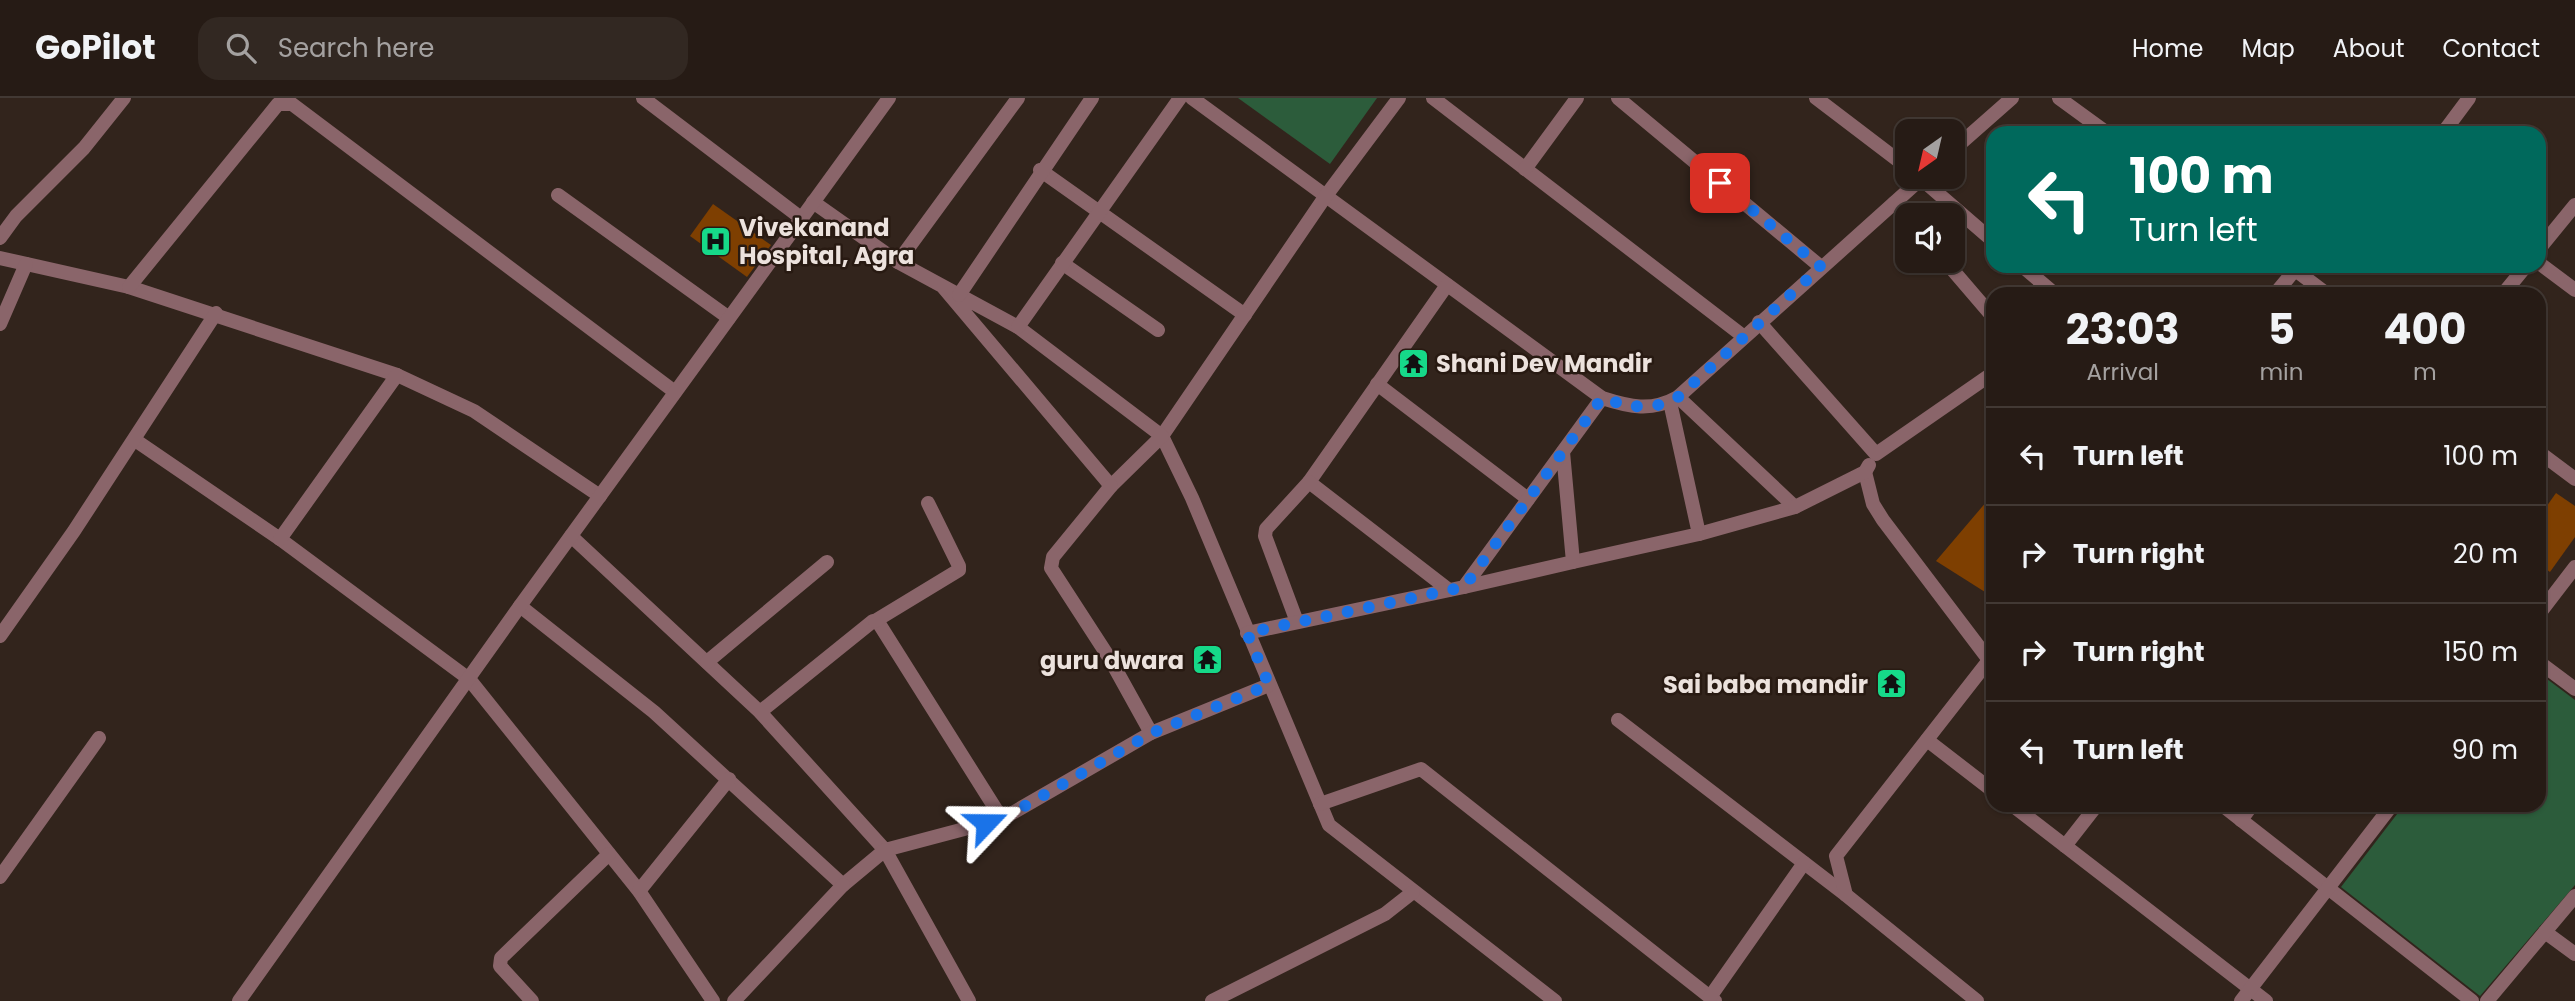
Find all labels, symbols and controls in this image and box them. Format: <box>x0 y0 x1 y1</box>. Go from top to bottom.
search box <box>198 17 688 80</box>
text: GoPilot <box>35 24 156 71</box>
icon: search <box>222 29 260 67</box>
text: Search here <box>278 30 434 66</box>
text: Home <box>2132 32 2204 65</box>
text: Map <box>2242 32 2295 65</box>
text: About <box>2333 32 2404 65</box>
text: Contact <box>2442 32 2540 65</box>
north arrow <box>1895 119 1965 189</box>
map controls <box>1895 119 1965 273</box>
text: 100 m <box>2129 142 2274 210</box>
pin <box>1690 153 1750 213</box>
icon: left <box>2014 154 2105 245</box>
icon: arrive <box>1701 164 1739 202</box>
button: sound <box>1895 203 1965 273</box>
text: Turn left <box>2129 207 2258 252</box>
place label: Vivekanand Hospital, Agra <box>739 211 914 272</box>
hospital icon: Vivekanand Hospital, Agra <box>699 224 733 258</box>
text: 23:03 <box>2066 300 2180 359</box>
text: 5 <box>2268 300 2295 359</box>
text: 400 <box>2383 300 2466 359</box>
temple icon: Shani Dev Mandir <box>1396 346 1430 380</box>
place label: Shani Dev Mandir <box>1436 347 1652 380</box>
text: Arrival <box>2086 356 2159 388</box>
text: min <box>2259 356 2303 388</box>
text: m <box>2413 356 2437 388</box>
icon: left <box>2014 437 2052 475</box>
text: Turn left <box>2073 438 2184 474</box>
text: 100 m <box>2443 438 2518 474</box>
icon: right <box>2014 535 2052 573</box>
text: Turn right <box>2073 536 2205 572</box>
text: 20 m <box>2453 536 2518 572</box>
icon: right <box>2014 633 2052 671</box>
text: Turn right <box>2073 634 2205 670</box>
text: 150 m <box>2443 634 2518 670</box>
temple icon: guru dwara <box>1190 643 1224 677</box>
place label: guru dwara <box>1040 644 1184 677</box>
temple icon: Sai baba mandir <box>1874 667 1908 701</box>
place label: Sai baba mandir <box>1663 668 1868 701</box>
icon: left <box>2014 731 2052 769</box>
text: Turn left <box>2073 732 2184 768</box>
text: 90 m <box>2452 732 2518 768</box>
position arrow <box>949 786 1023 860</box>

